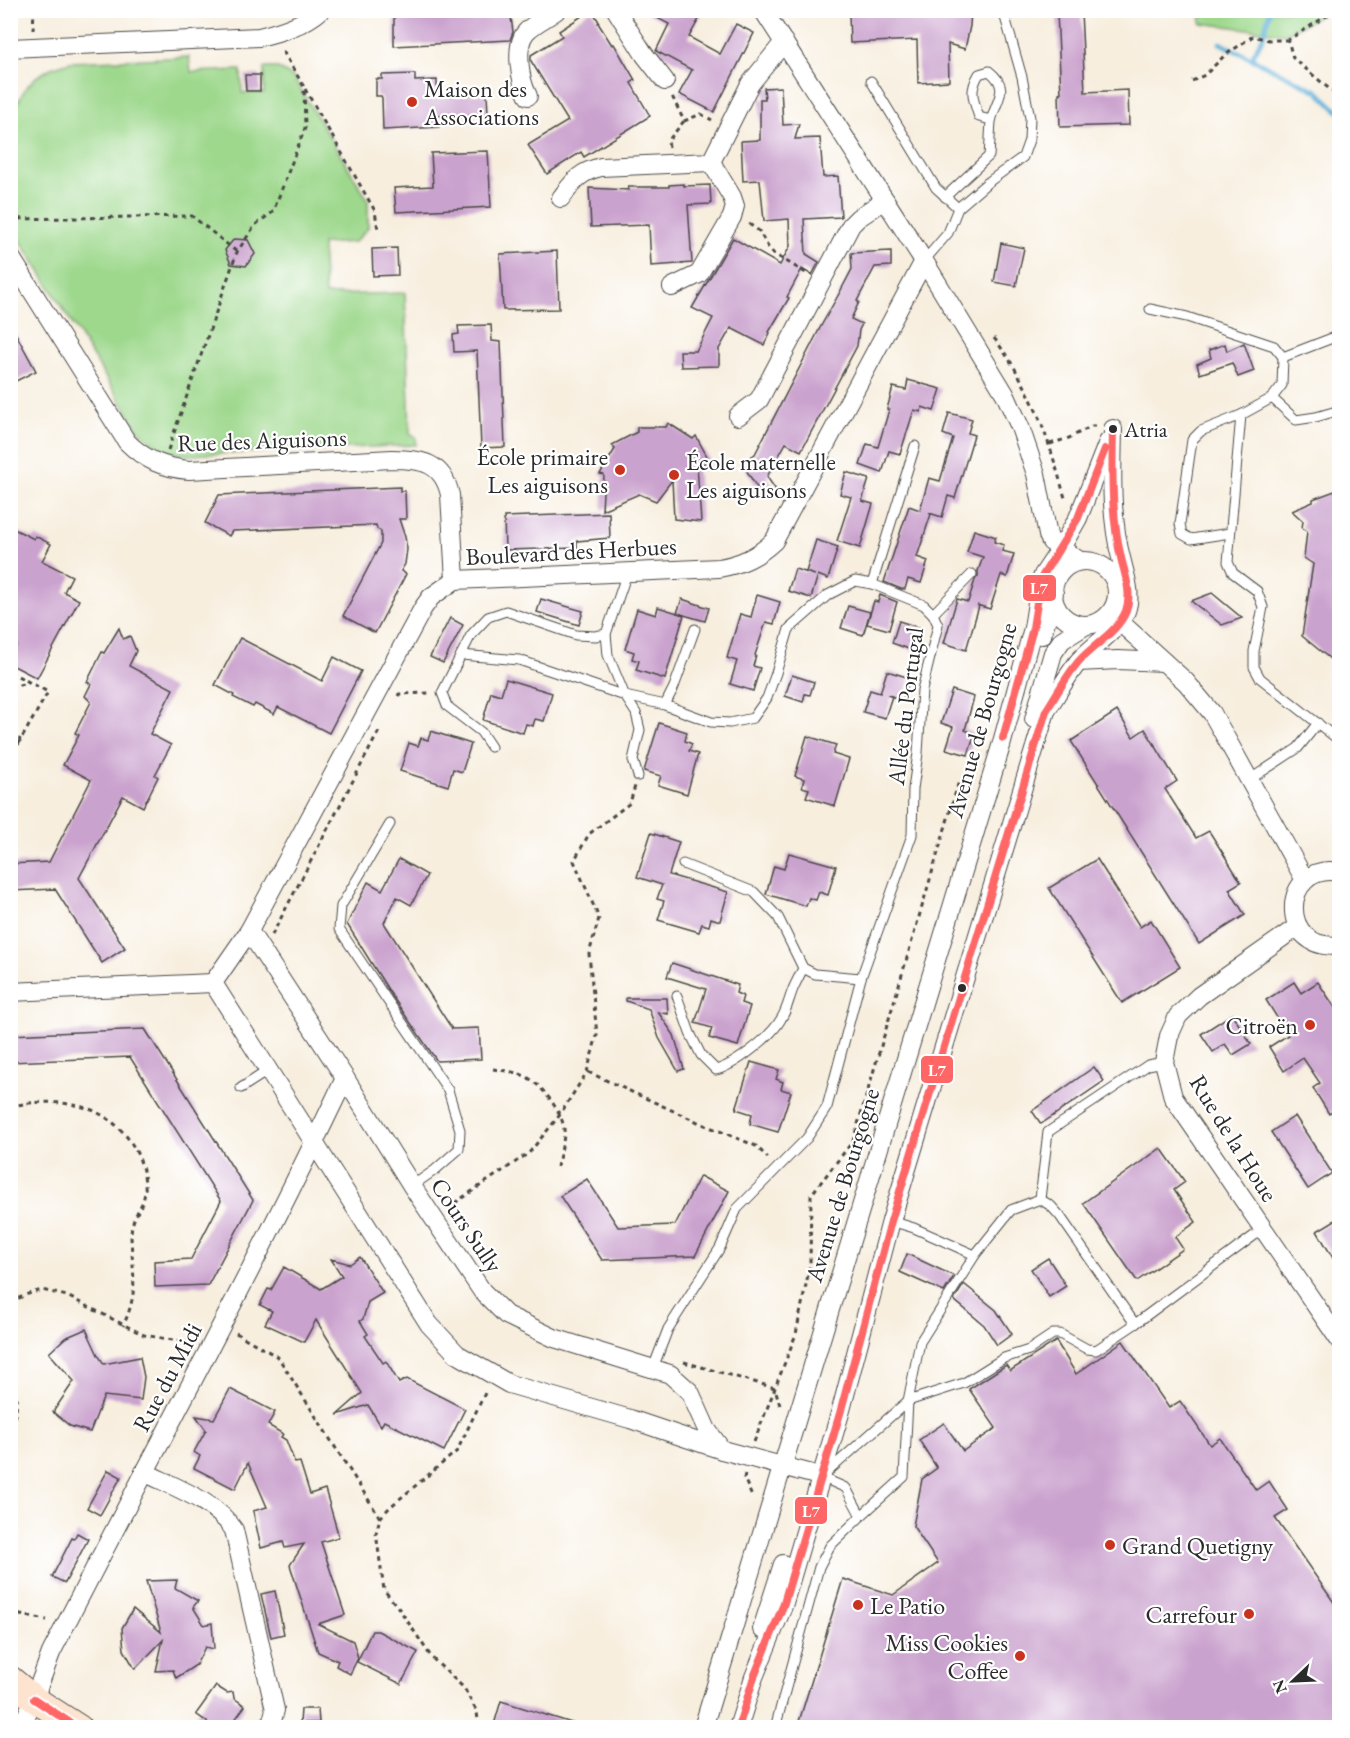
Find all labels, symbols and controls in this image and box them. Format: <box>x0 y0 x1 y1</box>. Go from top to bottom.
place label: Maison des Associations <box>423 73 539 132</box>
marker: Maison des Associations <box>405 95 419 109</box>
place label: Atria <box>1123 415 1168 444</box>
street label: Rue des Aiguisons <box>177 422 347 458</box>
marker: Atria <box>1107 423 1119 435</box>
place label: École primaire Les aiguisons <box>476 441 608 500</box>
place label: École maternelle Les aiguisons <box>686 446 836 505</box>
marker: École primaire Les aiguisons <box>613 463 627 477</box>
marker: École maternelle Les aiguisons <box>667 468 681 482</box>
street label: Boulevard des Herbues <box>465 530 677 572</box>
line badge: L7 <box>1022 574 1057 602</box>
text: L7 <box>1030 578 1048 599</box>
street label: Avenue de Bourgogne <box>938 619 1024 822</box>
street label: Allée du Portugal <box>880 625 930 788</box>
unlabelled marker <box>956 982 968 994</box>
place label: Citroën <box>1226 1010 1298 1041</box>
marker: Citroën <box>1303 1018 1317 1032</box>
line badge: L7 <box>920 1055 954 1084</box>
text: L7 <box>928 1060 946 1081</box>
street label: Rue de la Houe <box>1183 1069 1285 1207</box>
street label: Avenue de Bourgogne <box>797 1084 886 1287</box>
street label: Cours Sully <box>424 1172 510 1279</box>
street label: Rue du Midi <box>125 1317 209 1437</box>
line badge: L7 <box>794 1496 828 1525</box>
text: L7 <box>802 1501 820 1522</box>
place label: Grand Quetigny <box>1122 1530 1274 1561</box>
marker: Grand Quetigny <box>1103 1538 1117 1552</box>
place label: Le Patio <box>870 1590 945 1621</box>
marker: Le Patio <box>851 1598 865 1612</box>
place label: Carrefour <box>1145 1599 1237 1630</box>
marker: Carrefour <box>1242 1607 1256 1621</box>
place label: Miss Cookies Coffee <box>886 1627 1008 1686</box>
marker: Miss Cookies Coffee <box>1013 1649 1027 1663</box>
north arrow <box>1263 1651 1323 1711</box>
text: N <box>1267 1677 1292 1697</box>

